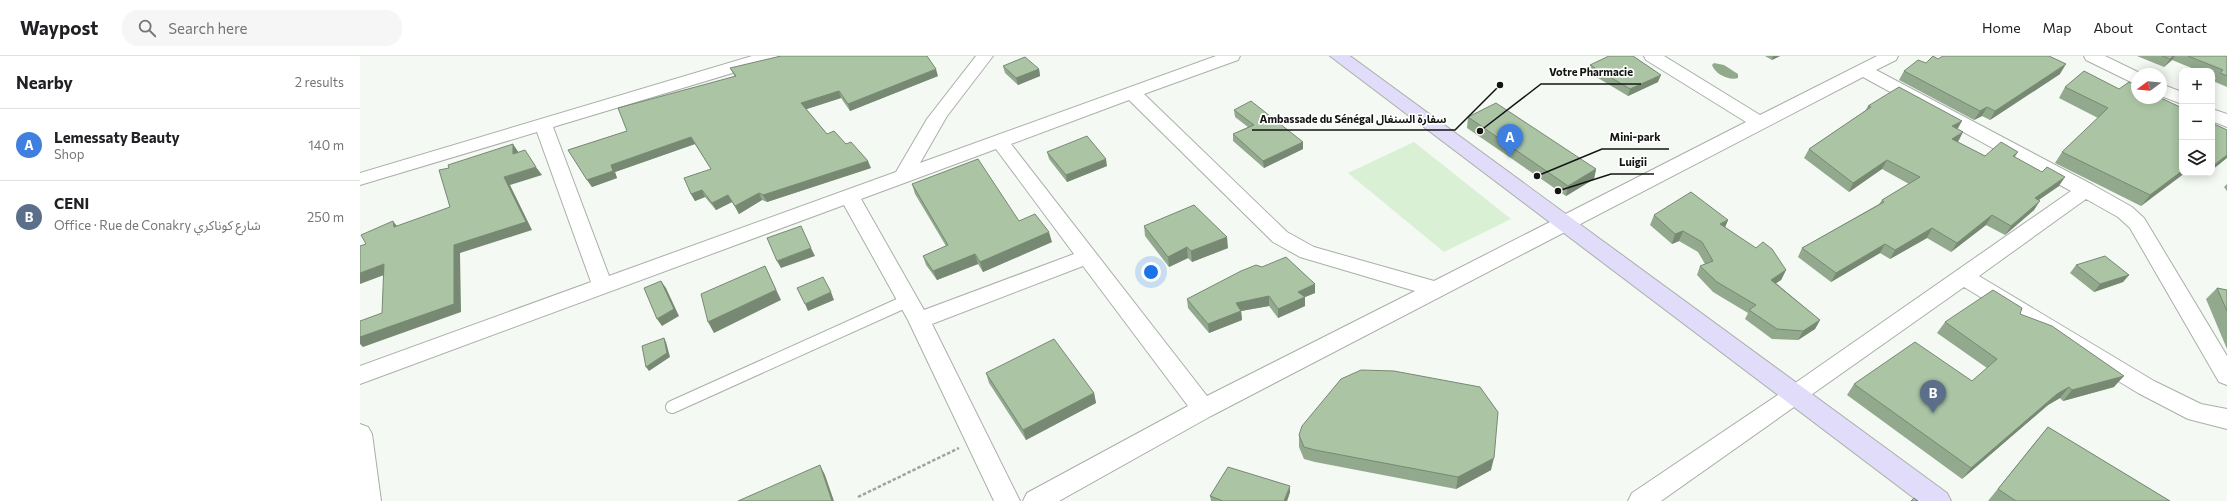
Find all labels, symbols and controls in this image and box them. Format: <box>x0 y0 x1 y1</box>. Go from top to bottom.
search box <box>122 10 402 46</box>
text: Waypost <box>20 16 98 39</box>
icon: search <box>136 17 158 39</box>
text: Search here <box>168 19 248 37</box>
text: Home <box>1982 19 2021 36</box>
text: Map <box>2043 19 2071 36</box>
text: About <box>2093 19 2133 36</box>
text: Contact <box>2155 19 2207 36</box>
callout: Votre Pharmacie <box>1541 61 1641 84</box>
text: Votre Pharmacie <box>1549 65 1633 78</box>
north arrow <box>2131 68 2167 104</box>
map controls <box>2179 68 2215 176</box>
button: + <box>2179 68 2215 104</box>
text: Nearby <box>16 72 73 93</box>
text: 2 results <box>295 74 344 90</box>
button: − <box>2179 104 2215 140</box>
callout: Ambassade du Sénégal سفارة السنغال <box>1252 107 1455 130</box>
text: Ambassade du Sénégal سفارة السنغال <box>1260 112 1446 126</box>
pin: A <box>1497 124 1523 157</box>
callout: Mini-park <box>1602 126 1669 149</box>
text: Lemessaty Beauty <box>54 128 180 146</box>
text: Mini-park <box>1610 130 1661 143</box>
text: A <box>24 137 34 153</box>
text: 140 m <box>308 137 344 153</box>
button: layers <box>2179 140 2215 176</box>
text: Shop <box>54 146 85 162</box>
callout: Luigii <box>1611 151 1654 174</box>
text: Luigii <box>1619 155 1647 168</box>
text: CENI <box>54 194 89 212</box>
text: B <box>25 209 33 225</box>
text: 250 m <box>307 209 344 225</box>
text: Office · Rue de Conakry شارع كوناكري <box>54 217 261 233</box>
your location <box>1141 262 1161 282</box>
pin: B <box>1920 380 1946 413</box>

